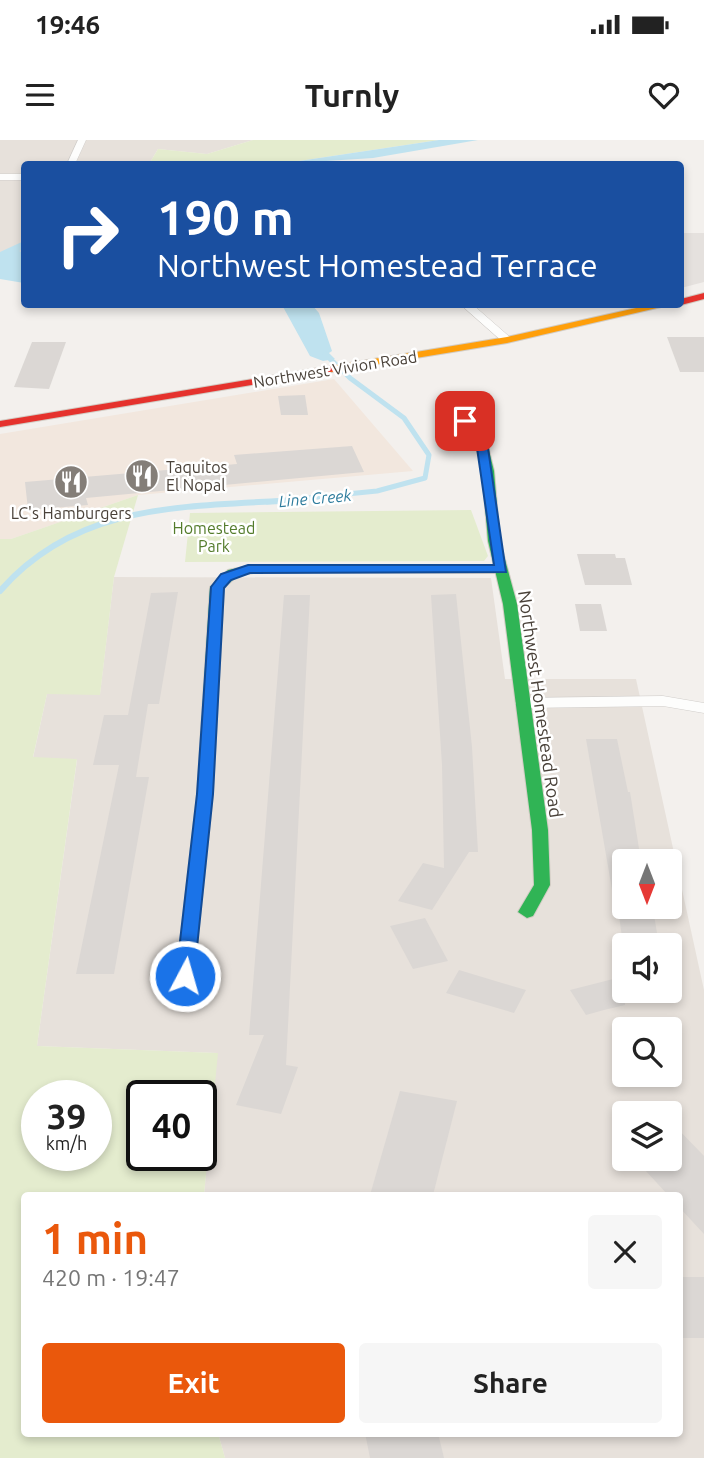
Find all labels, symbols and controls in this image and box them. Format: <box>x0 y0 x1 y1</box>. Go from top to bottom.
text: 19:46 <box>35 10 100 39</box>
icon: menu <box>21 76 59 114</box>
icon: heart <box>645 76 683 114</box>
text: Turnly <box>305 77 399 113</box>
icon: right <box>42 189 133 280</box>
text: 190 m <box>157 189 294 244</box>
text: Northwest Homestead Terrace <box>157 247 598 283</box>
street label: Northwest Vivion Road <box>252 347 418 391</box>
pin <box>435 391 495 451</box>
icon: arrive <box>446 402 484 440</box>
restaurant icon: Taquitos El Nopal <box>123 457 161 495</box>
place label: Taquitos El Nopal <box>166 458 227 494</box>
restaurant icon: LC's Hamburgers <box>52 463 90 501</box>
water label: Line Creek <box>278 486 353 510</box>
place label: LC's Hamburgers <box>11 504 131 522</box>
park label: Homestead Park <box>173 519 255 555</box>
street label: Northwest Homestead Road <box>515 589 567 819</box>
north arrow <box>612 849 682 919</box>
map controls <box>612 849 682 1171</box>
button: sound <box>612 933 682 1003</box>
position arrow <box>148 939 222 1013</box>
button: search <box>612 1017 682 1087</box>
speed limit sign: 40 <box>126 1080 217 1171</box>
text: 39 <box>47 1096 86 1136</box>
button: layers <box>612 1101 682 1171</box>
text: km/h <box>46 1133 87 1153</box>
text: 1 min <box>42 1215 148 1262</box>
button: close <box>588 1215 662 1289</box>
text: 420 m · 19:47 <box>42 1265 180 1290</box>
button: Exit <box>42 1343 345 1423</box>
button: Share <box>359 1343 662 1423</box>

